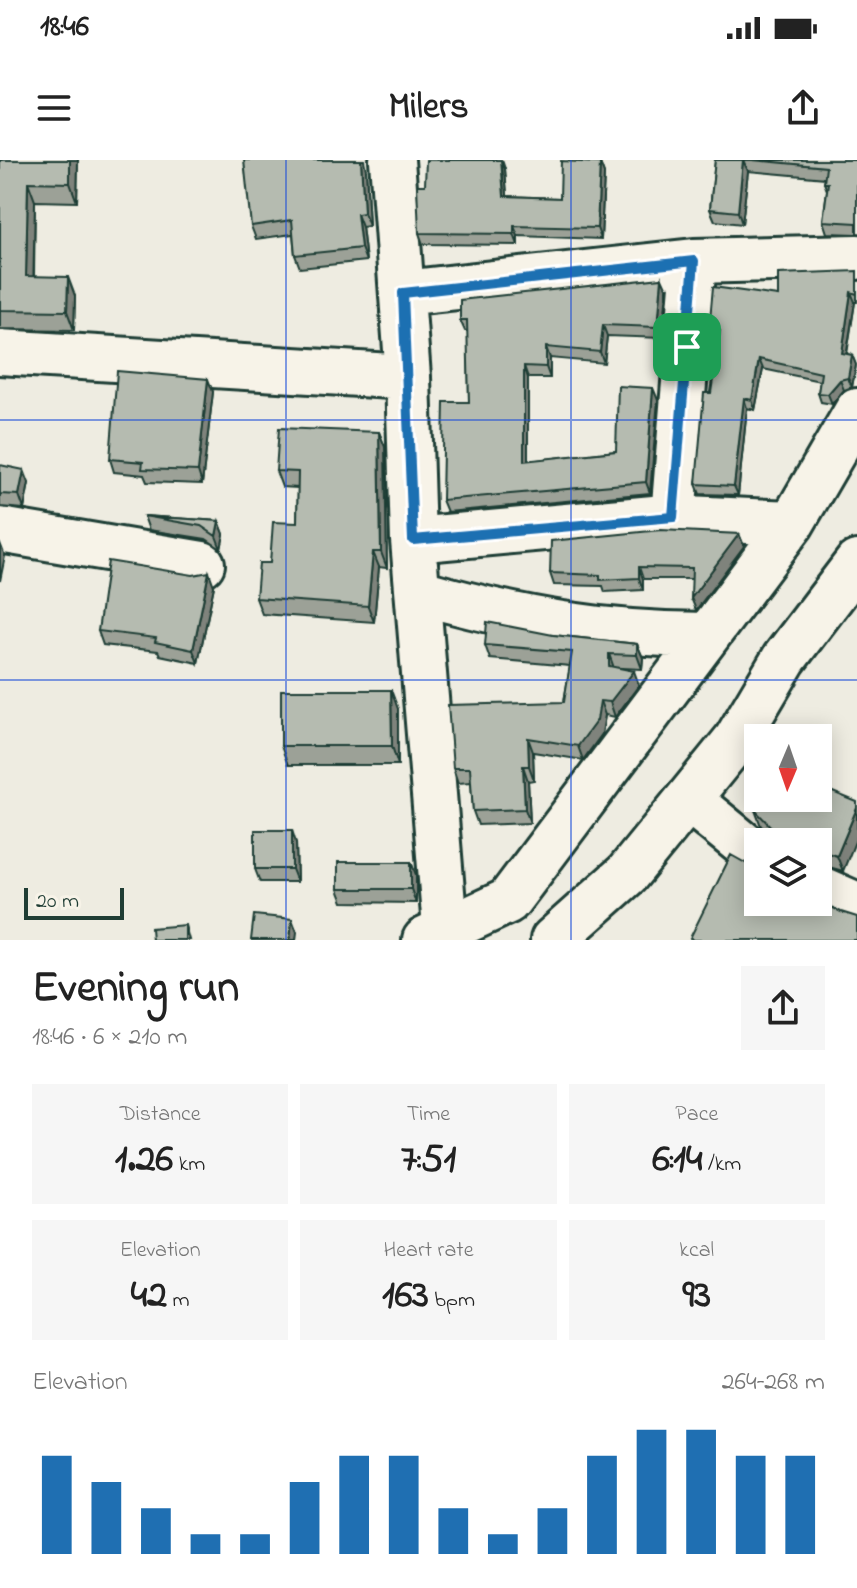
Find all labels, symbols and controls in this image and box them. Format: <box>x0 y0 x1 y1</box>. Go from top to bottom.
text: 18:46 <box>40 6 89 50</box>
text: Milers <box>389 82 469 135</box>
icon: menu <box>32 86 76 130</box>
icon: share <box>781 86 825 130</box>
pin <box>653 313 721 381</box>
icon: arrive <box>665 325 709 369</box>
north arrow <box>744 724 832 812</box>
map controls <box>744 724 832 916</box>
button: layers <box>744 828 832 916</box>
scale bar <box>24 884 124 920</box>
text: 20 m <box>36 886 79 918</box>
text: Evening run <box>32 957 239 1021</box>
button: share <box>741 966 825 1050</box>
text: 18:46 · 6 × 210 m <box>32 1019 188 1057</box>
text: Distance <box>120 1099 201 1131</box>
text: Time <box>407 1099 450 1131</box>
text: Pace <box>675 1099 718 1131</box>
text: 1.26 <box>115 1131 173 1190</box>
text: 7:51 <box>401 1131 456 1190</box>
text: 6:14 <box>652 1131 702 1190</box>
text: km <box>173 1149 205 1181</box>
text: /km <box>702 1149 741 1181</box>
text: Elevation <box>120 1235 201 1267</box>
text: Heart rate <box>383 1235 474 1267</box>
text: kcal <box>679 1235 714 1267</box>
text: 42 <box>131 1267 167 1326</box>
text: 163 <box>382 1267 429 1326</box>
text: 93 <box>683 1267 711 1326</box>
text: m <box>167 1285 190 1317</box>
text: bpm <box>429 1285 475 1317</box>
text: Elevation <box>32 1364 128 1402</box>
text: 264–268 m <box>722 1364 825 1402</box>

